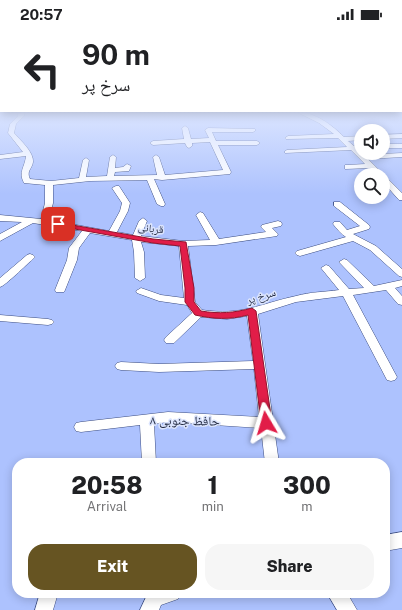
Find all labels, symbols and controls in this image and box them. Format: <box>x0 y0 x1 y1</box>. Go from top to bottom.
text: 20:57 <box>20 6 63 23</box>
text: 90 m <box>82 38 150 71</box>
icon: left <box>16 44 68 96</box>
text: سرخ پر <box>82 74 130 95</box>
map controls <box>354 124 390 204</box>
button: sound <box>354 124 390 160</box>
button: search <box>354 168 390 204</box>
pin <box>41 207 75 241</box>
icon: arrive <box>47 213 69 235</box>
street label: قربانی <box>137 220 165 237</box>
street label: سرخ پر <box>244 286 277 307</box>
position arrow <box>245 402 287 444</box>
street label: حافظ جنوبی ۸ <box>150 412 220 430</box>
text: 20:58 <box>71 471 143 499</box>
text: 1 <box>207 471 218 499</box>
text: 300 <box>283 471 331 499</box>
text: Arrival <box>87 499 127 514</box>
text: min <box>202 499 224 514</box>
text: m <box>301 499 313 514</box>
button: Exit <box>28 544 197 590</box>
button: Share <box>205 544 374 590</box>

